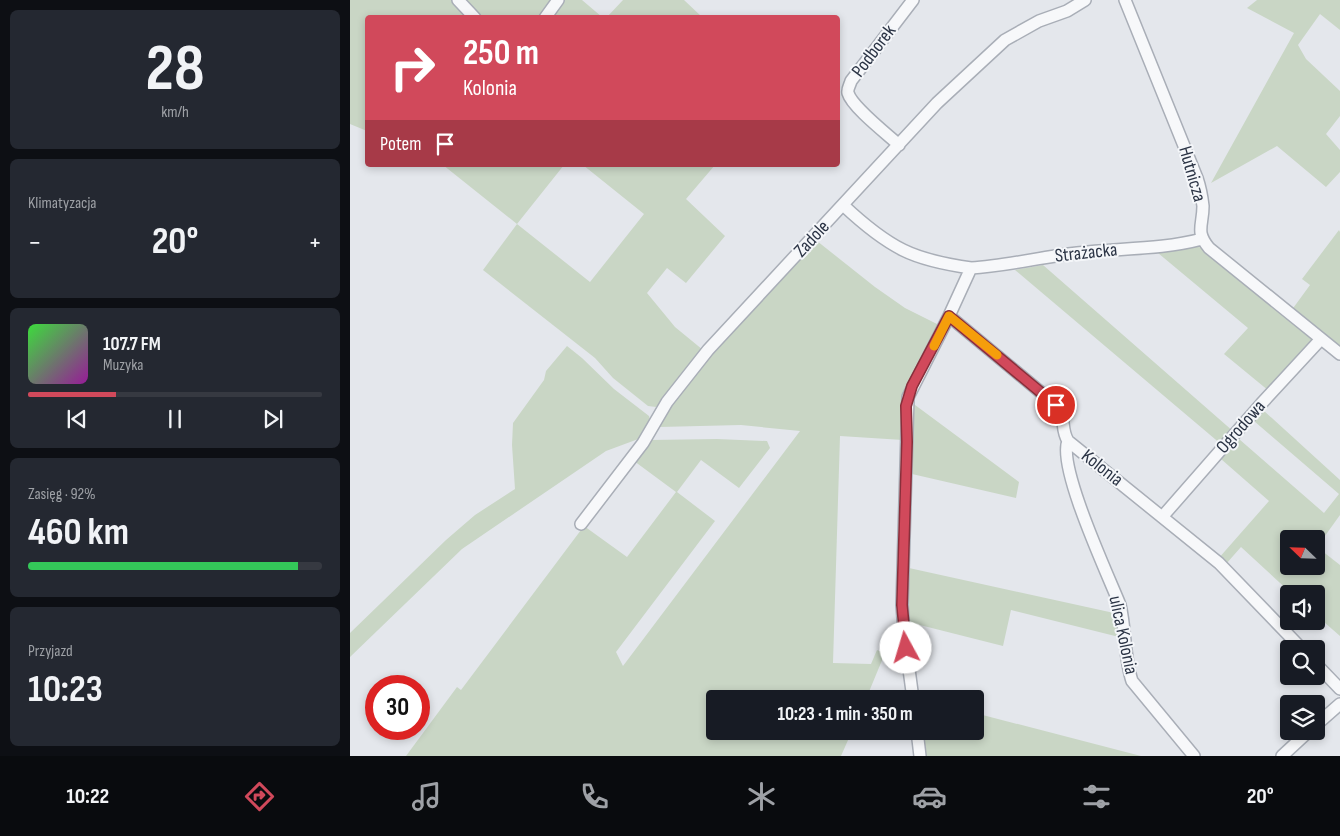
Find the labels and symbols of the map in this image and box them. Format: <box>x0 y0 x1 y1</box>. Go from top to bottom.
street label: Podborek <box>847 20 902 82</box>
street label: Hutnicza <box>1173 144 1211 204</box>
street label: Zadole <box>789 216 835 262</box>
street label: Strażacka <box>1054 238 1118 268</box>
pin <box>1035 384 1077 426</box>
street label: Ogrodowa <box>1212 396 1270 458</box>
street label: Kolonia <box>1077 445 1127 491</box>
north arrow <box>1280 530 1325 575</box>
street label: ulica Kolonia <box>1103 594 1143 676</box>
position arrow <box>879 621 931 673</box>
speed limit sign: 30 <box>365 675 430 740</box>

